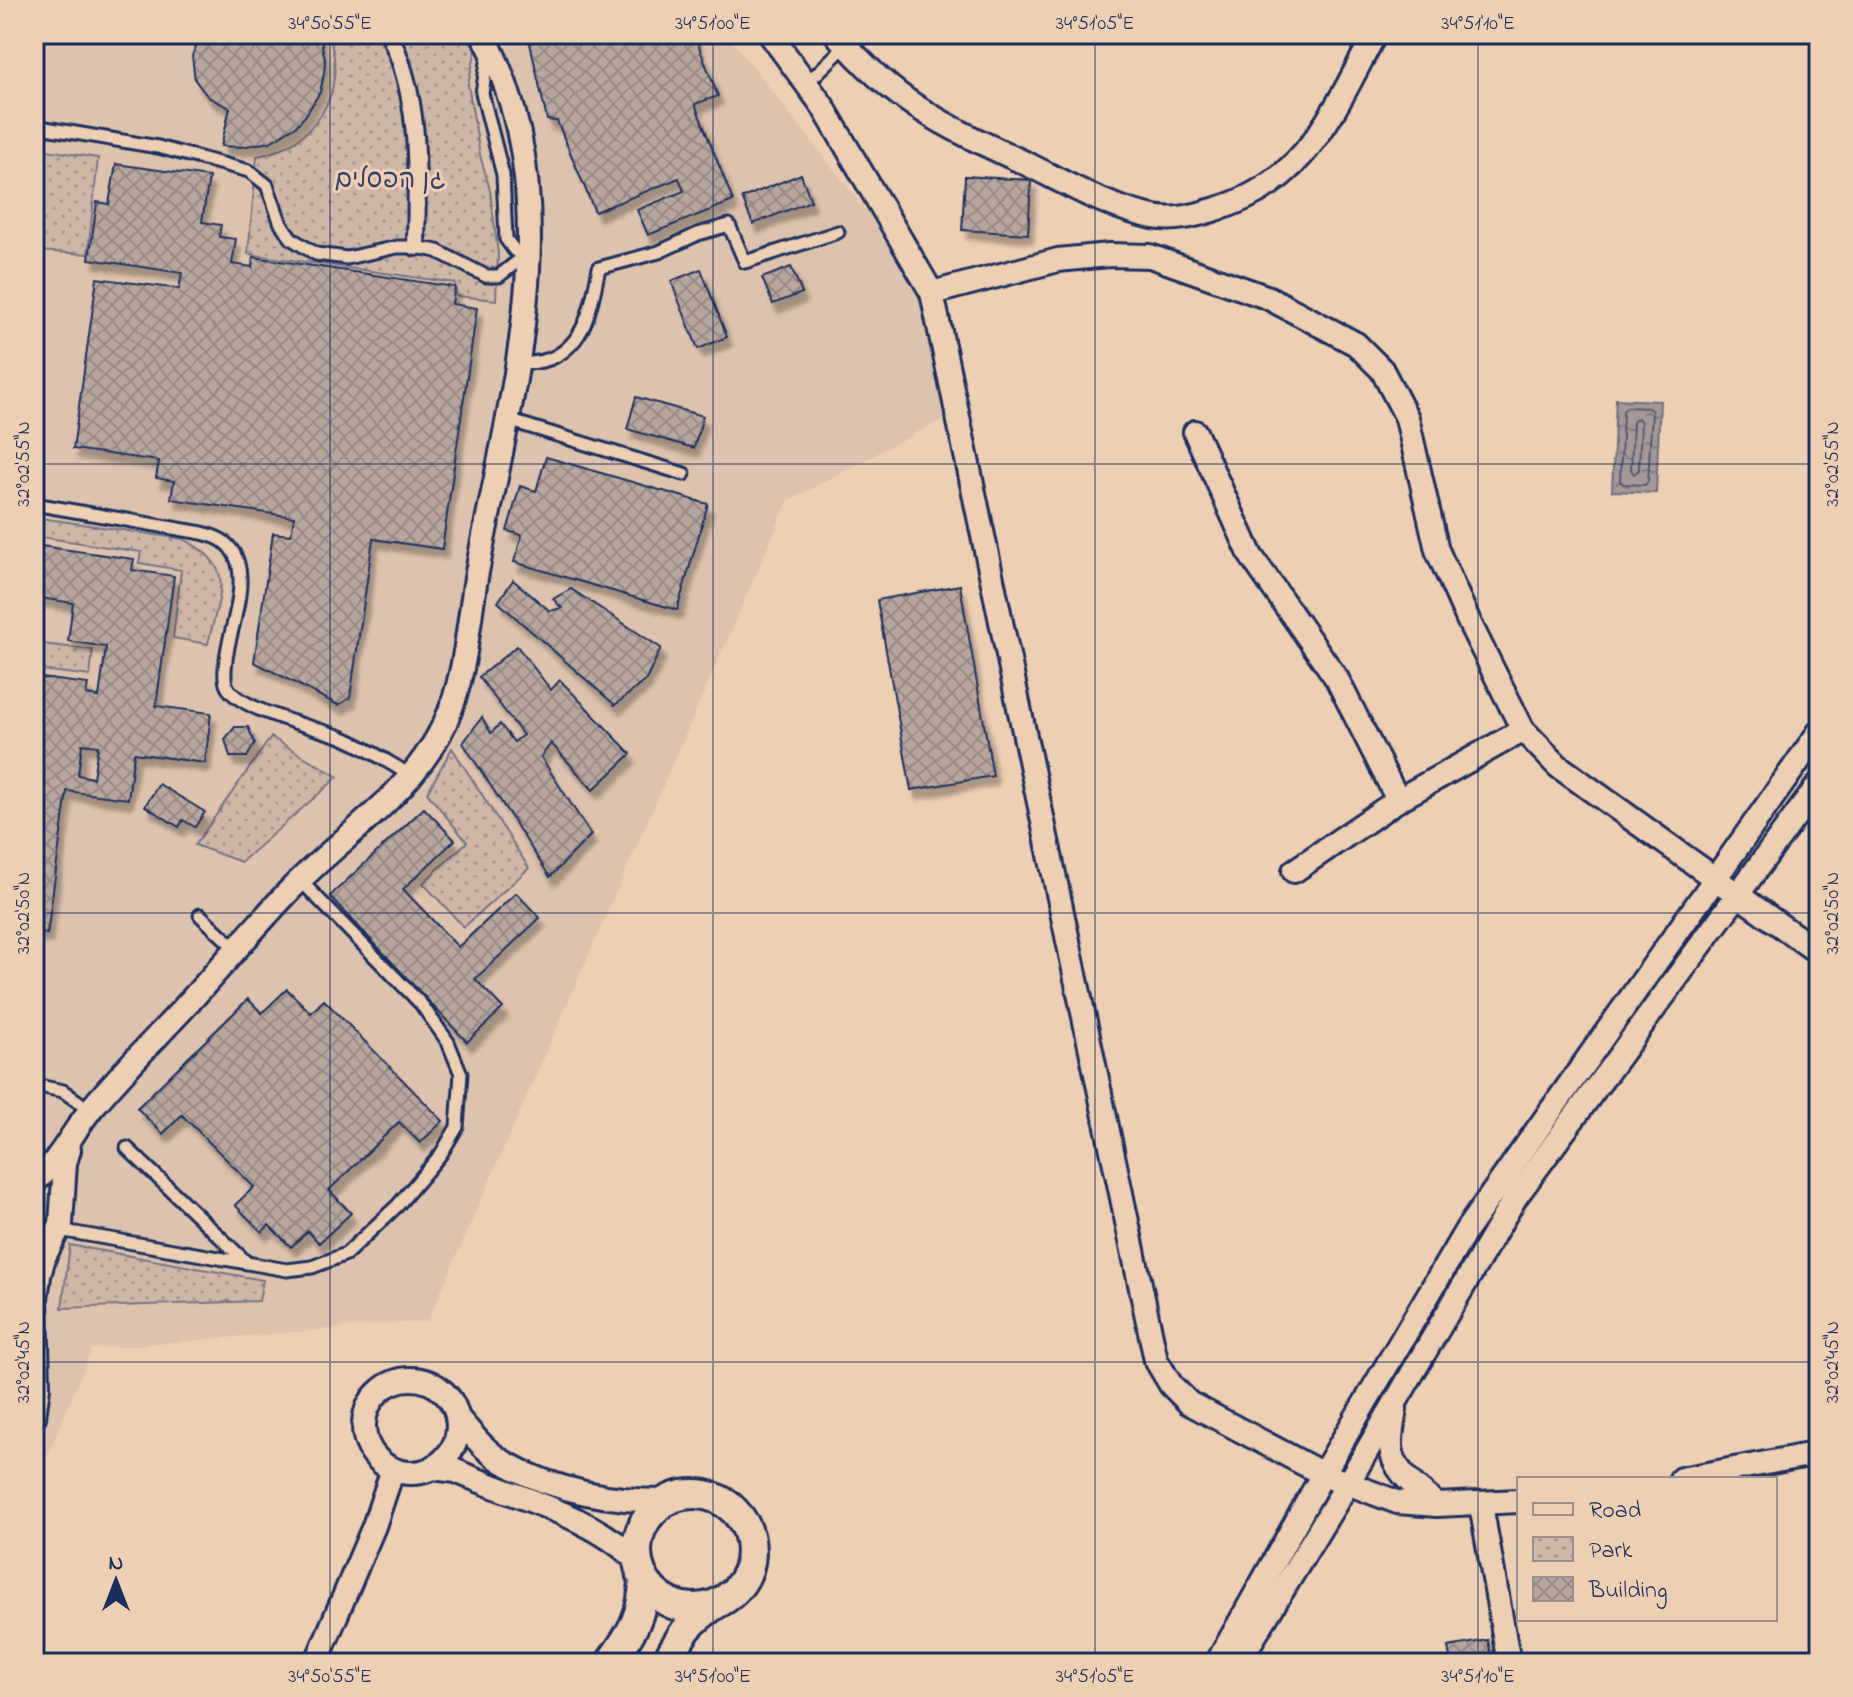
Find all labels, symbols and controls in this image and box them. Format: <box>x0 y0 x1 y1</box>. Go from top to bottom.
text: 34°50'55"E <box>288 10 372 39</box>
text: 34°51'00"E <box>675 10 751 39</box>
text: 34°51'05"E <box>1056 10 1134 39</box>
text: 34°51'10"E <box>1441 10 1515 39</box>
park label: גן הפסלים <box>334 162 446 200</box>
text: 32°02'55"N <box>10 421 39 507</box>
text: 32°02'55"N <box>1819 421 1848 507</box>
text: 32°02'50"N <box>10 872 39 954</box>
text: 32°02'50"N <box>1819 872 1848 954</box>
text: 32°02'45"N <box>10 1321 39 1403</box>
text: 32°02'45"N <box>1819 1321 1848 1403</box>
legend <box>1517 1477 1777 1621</box>
text: Road <box>1589 1494 1642 1529</box>
text: Park <box>1589 1534 1633 1569</box>
north arrow <box>76 1541 156 1621</box>
text: N <box>109 1548 123 1580</box>
text: Building <box>1588 1574 1668 1609</box>
text: 34°50'55"E <box>288 1663 372 1692</box>
text: 34°51'00"E <box>675 1663 751 1692</box>
text: 34°51'05"E <box>1056 1663 1134 1692</box>
text: 34°51'10"E <box>1441 1663 1515 1692</box>

